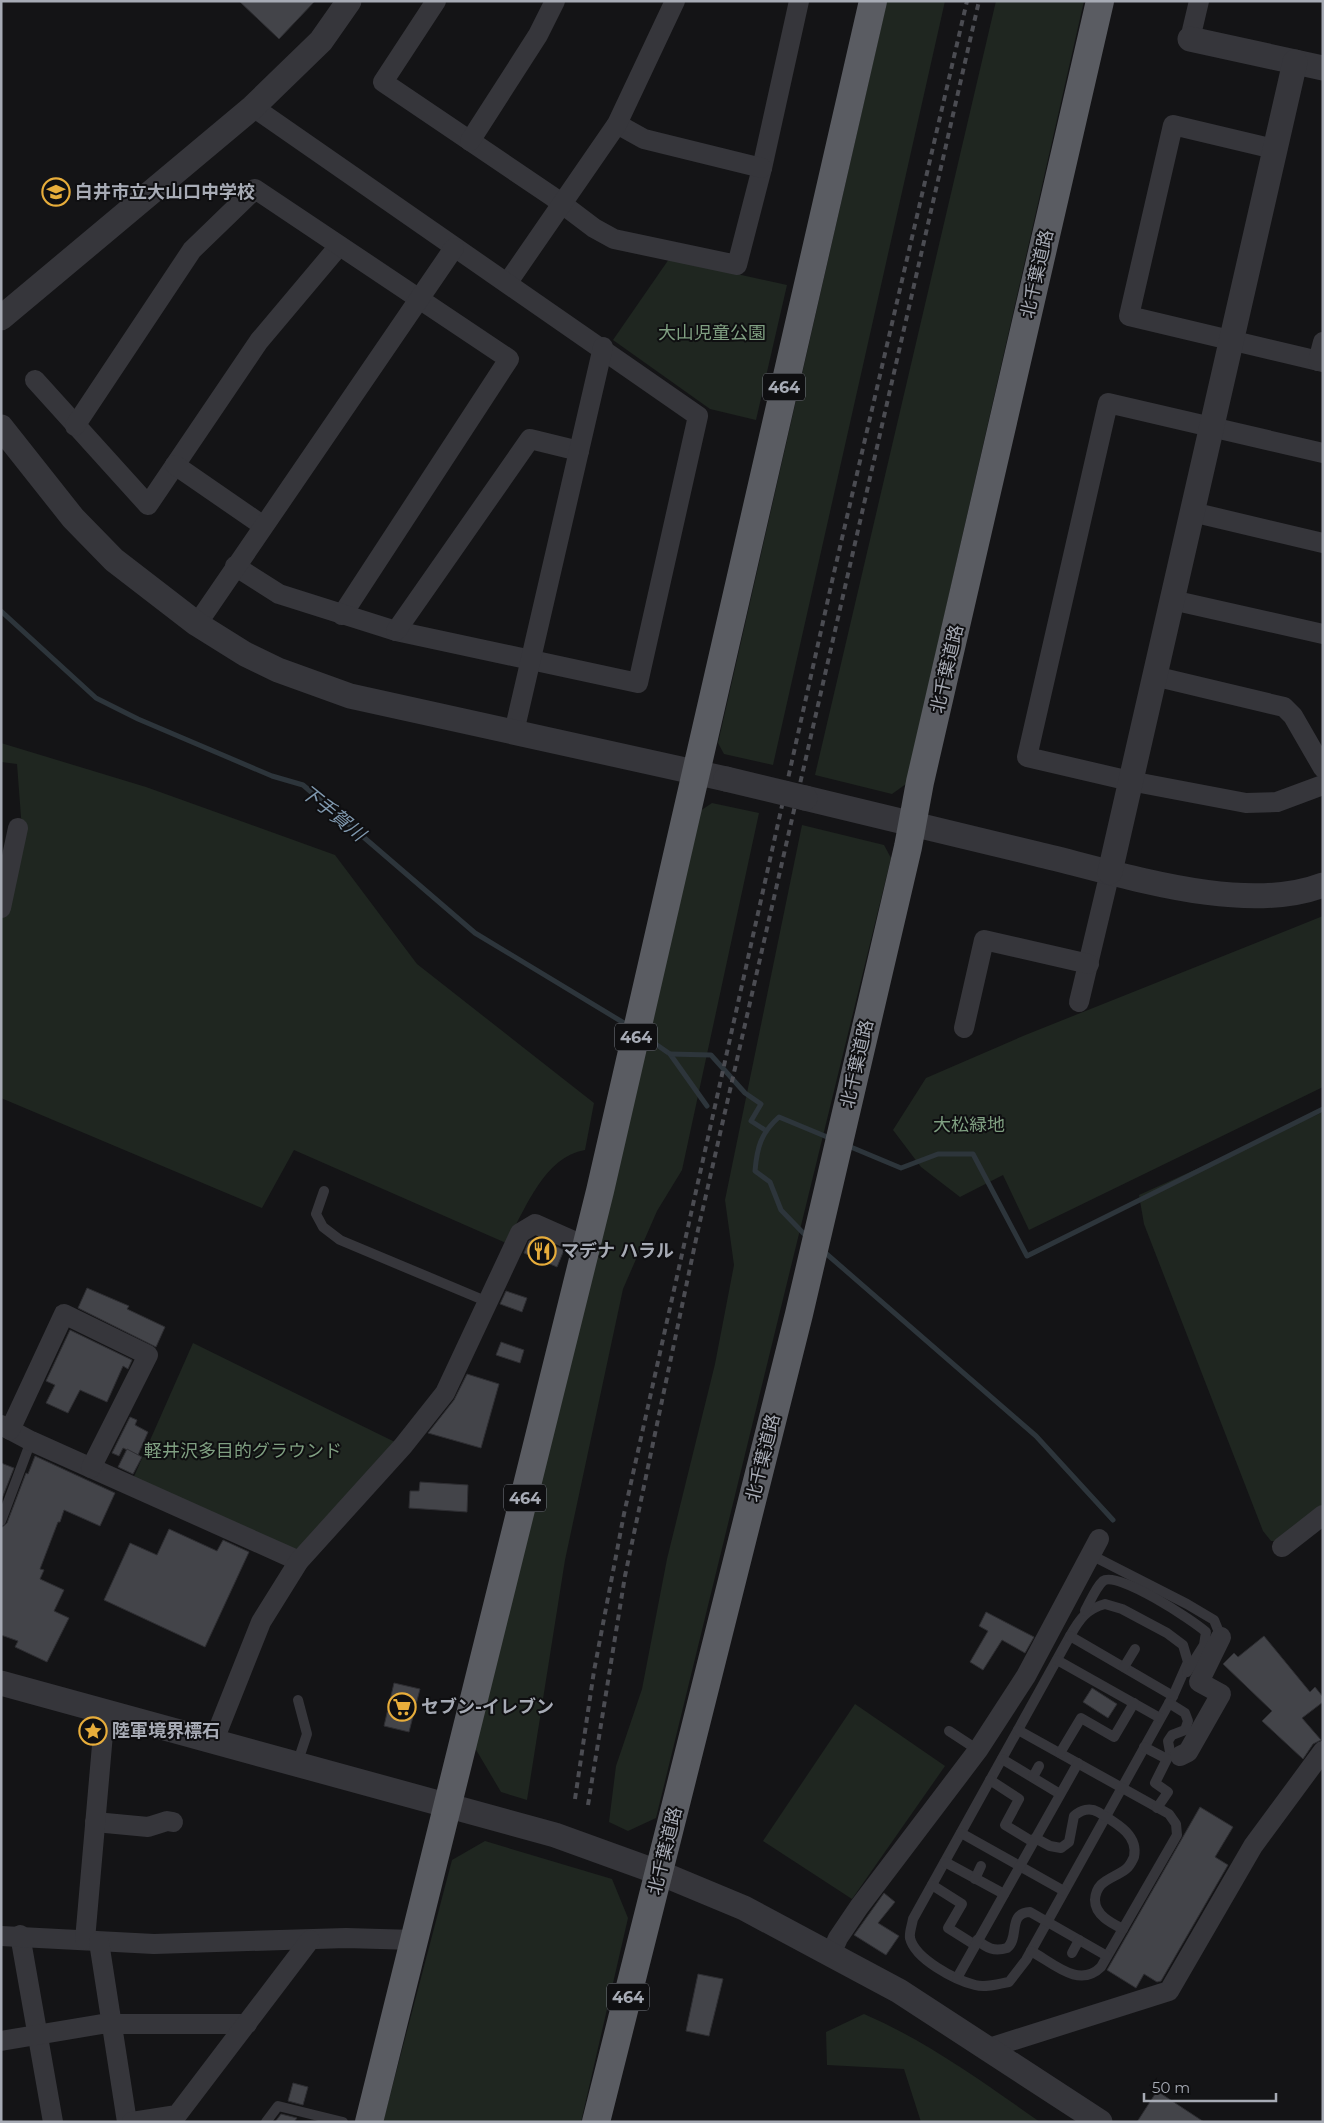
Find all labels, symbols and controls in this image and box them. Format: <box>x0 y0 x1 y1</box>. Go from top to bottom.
school or university icon: 白井市立大山口中学校 <box>41 177 71 207</box>
place label: 白井市立大山口中学校 <box>75 181 255 203</box>
street label: 北千葉道路 <box>1016 228 1058 320</box>
park label: 大山児童公園 <box>658 322 766 344</box>
road number: 464 <box>763 374 805 401</box>
street label: 北千葉道路 <box>926 623 968 715</box>
water label: 下手賀川 <box>296 780 371 847</box>
street label: 北千葉道路 <box>836 1018 878 1110</box>
road number: 464 <box>615 1024 657 1050</box>
park label: 大松緑地 <box>933 1114 1005 1136</box>
restaurant icon: マデナ ハラル <box>527 1236 557 1266</box>
place label: マデナ ハラル <box>561 1240 674 1262</box>
street label: 北千葉道路 <box>741 1412 785 1504</box>
park label: 軽井沢多目的グラウンド <box>144 1440 342 1462</box>
road number: 464 <box>504 1485 546 1512</box>
supermarket icon: セブン-イレブン <box>387 1692 417 1722</box>
place label: セブン-イレブン <box>421 1696 554 1718</box>
place icon: 陸軍境界標石 <box>78 1716 108 1746</box>
place label: 陸軍境界標石 <box>112 1720 220 1742</box>
street label: 北千葉道路 <box>643 1805 687 1897</box>
road number: 464 <box>607 1984 649 2010</box>
scale bar <box>1144 2070 1276 2102</box>
text: 50 m <box>1152 2078 1190 2097</box>

